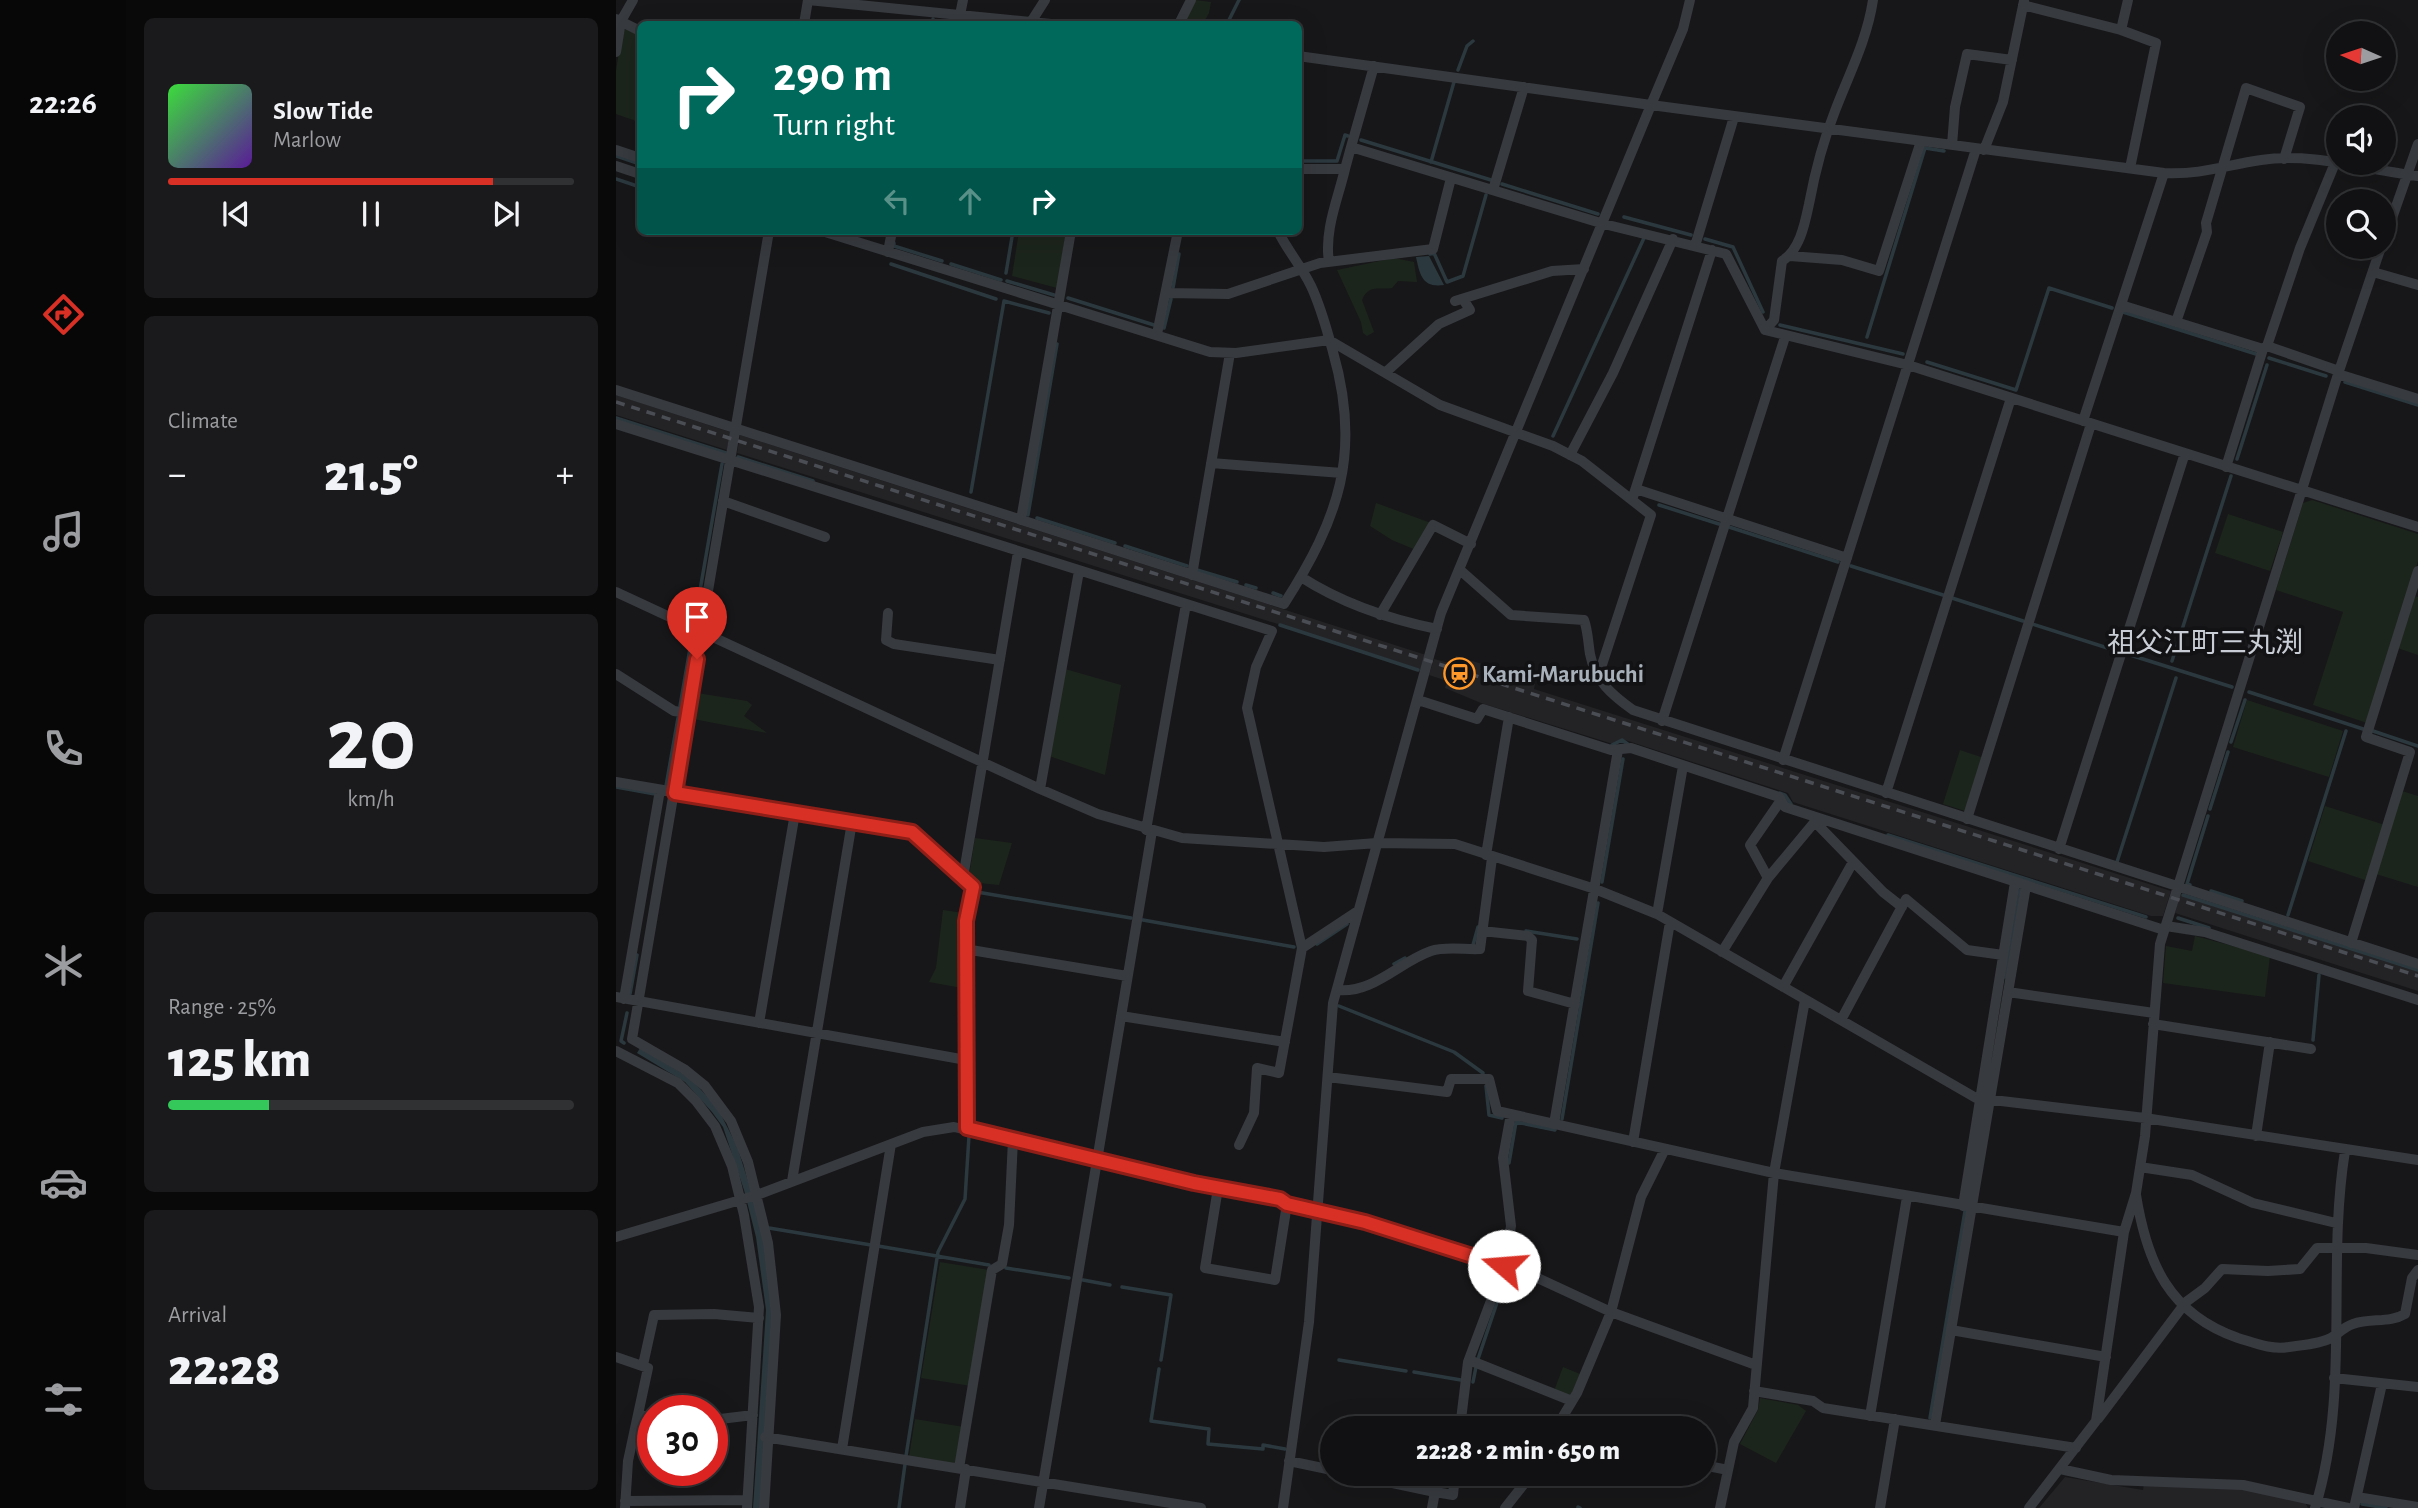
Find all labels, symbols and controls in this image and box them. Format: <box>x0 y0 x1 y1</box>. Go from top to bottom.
north arrow <box>2326 21 2396 91</box>
map controls <box>2326 21 2396 259</box>
icon: right <box>658 49 749 140</box>
text: 290 m <box>773 51 892 100</box>
text: 22:26 <box>29 87 97 119</box>
text: Slow Tide <box>273 98 373 124</box>
button: sound <box>2326 105 2396 175</box>
text: Turn right <box>773 109 895 141</box>
text: Marlow <box>273 129 341 152</box>
icon: left <box>878 182 916 220</box>
icon: ahead <box>951 182 989 220</box>
icon: right <box>1024 182 1062 220</box>
button: search <box>2326 189 2396 259</box>
icon: previous <box>217 195 255 233</box>
icon: pause <box>352 195 390 233</box>
icon: next <box>487 195 525 233</box>
icon: directions <box>39 290 88 339</box>
text: Climate <box>168 410 238 433</box>
text: 21.5° <box>324 448 418 500</box>
text: − <box>168 456 186 494</box>
text: + <box>556 456 574 494</box>
icon: music <box>39 507 88 556</box>
pin <box>667 587 727 659</box>
icon: arrive <box>678 598 716 636</box>
district label: 祖父江町三丸渕 <box>2107 628 2303 658</box>
station icon: Kami-Marubuchi <box>1442 657 1476 691</box>
place label: Kami-Marubuchi <box>1482 663 1644 687</box>
text: 20 <box>326 695 416 786</box>
icon: phone <box>39 724 88 773</box>
text: km/h <box>347 788 395 811</box>
icon: climate <box>39 941 88 990</box>
text: Range · 25% <box>168 996 276 1019</box>
text: 125 km <box>168 1034 311 1086</box>
icon: car <box>39 1158 88 1207</box>
position arrow <box>1467 1229 1541 1303</box>
text: Arrival <box>168 1304 227 1327</box>
text: 22:28 <box>168 1342 281 1394</box>
icon: filters <box>39 1375 88 1424</box>
speed limit sign: 30 <box>637 1395 728 1486</box>
text: 22:28 · 2 min · 650 m <box>1416 1438 1620 1464</box>

